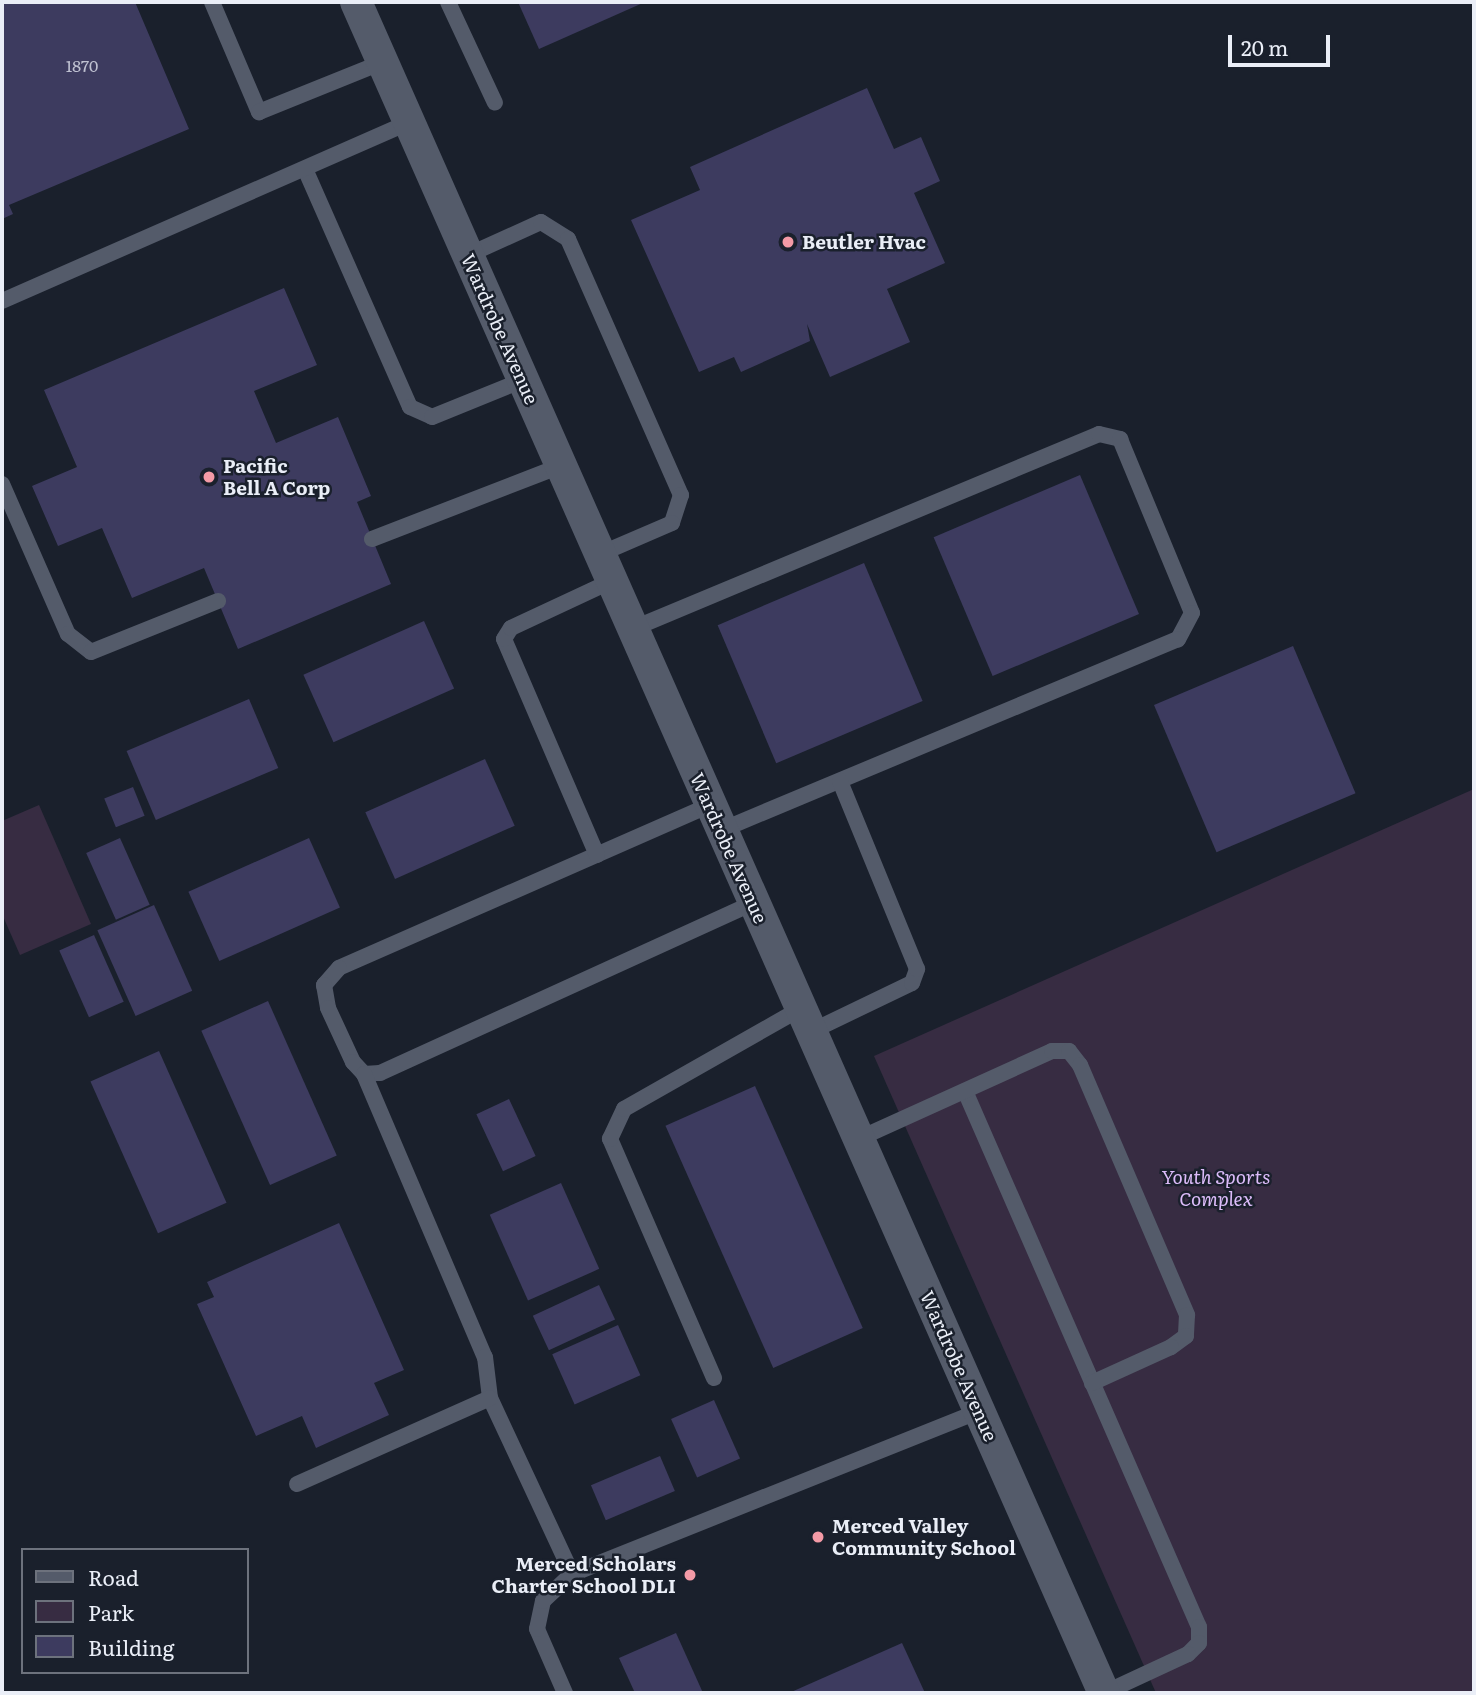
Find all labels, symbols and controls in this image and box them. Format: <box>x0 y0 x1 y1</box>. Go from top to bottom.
scale bar <box>1231 21 1332 65</box>
text: 20 m <box>1241 31 1288 62</box>
house number: 1870 <box>66 55 98 75</box>
place label: Beutler Hvac <box>802 231 926 253</box>
marker: Beutler Hvac <box>780 234 796 250</box>
street label: Wardrobe Avenue <box>457 250 543 408</box>
place label: Pacific Bell A Corp <box>223 455 330 499</box>
marker: Pacific Bell A Corp <box>201 469 217 485</box>
street label: Wardrobe Avenue <box>686 769 772 927</box>
park label: Youth Sports Complex <box>1162 1166 1270 1210</box>
street label: Wardrobe Avenue <box>916 1287 1002 1445</box>
place label: Merced Valley Community School <box>832 1515 1016 1559</box>
marker: Merced Valley Community School <box>810 1529 826 1545</box>
legend <box>21 1548 248 1674</box>
place label: Merced Scholars Charter School DLI <box>491 1553 676 1597</box>
text: Road <box>88 1561 139 1592</box>
marker: Merced Scholars Charter School DLI <box>682 1567 698 1583</box>
text: Park <box>88 1596 134 1627</box>
text: Building <box>88 1631 174 1662</box>

